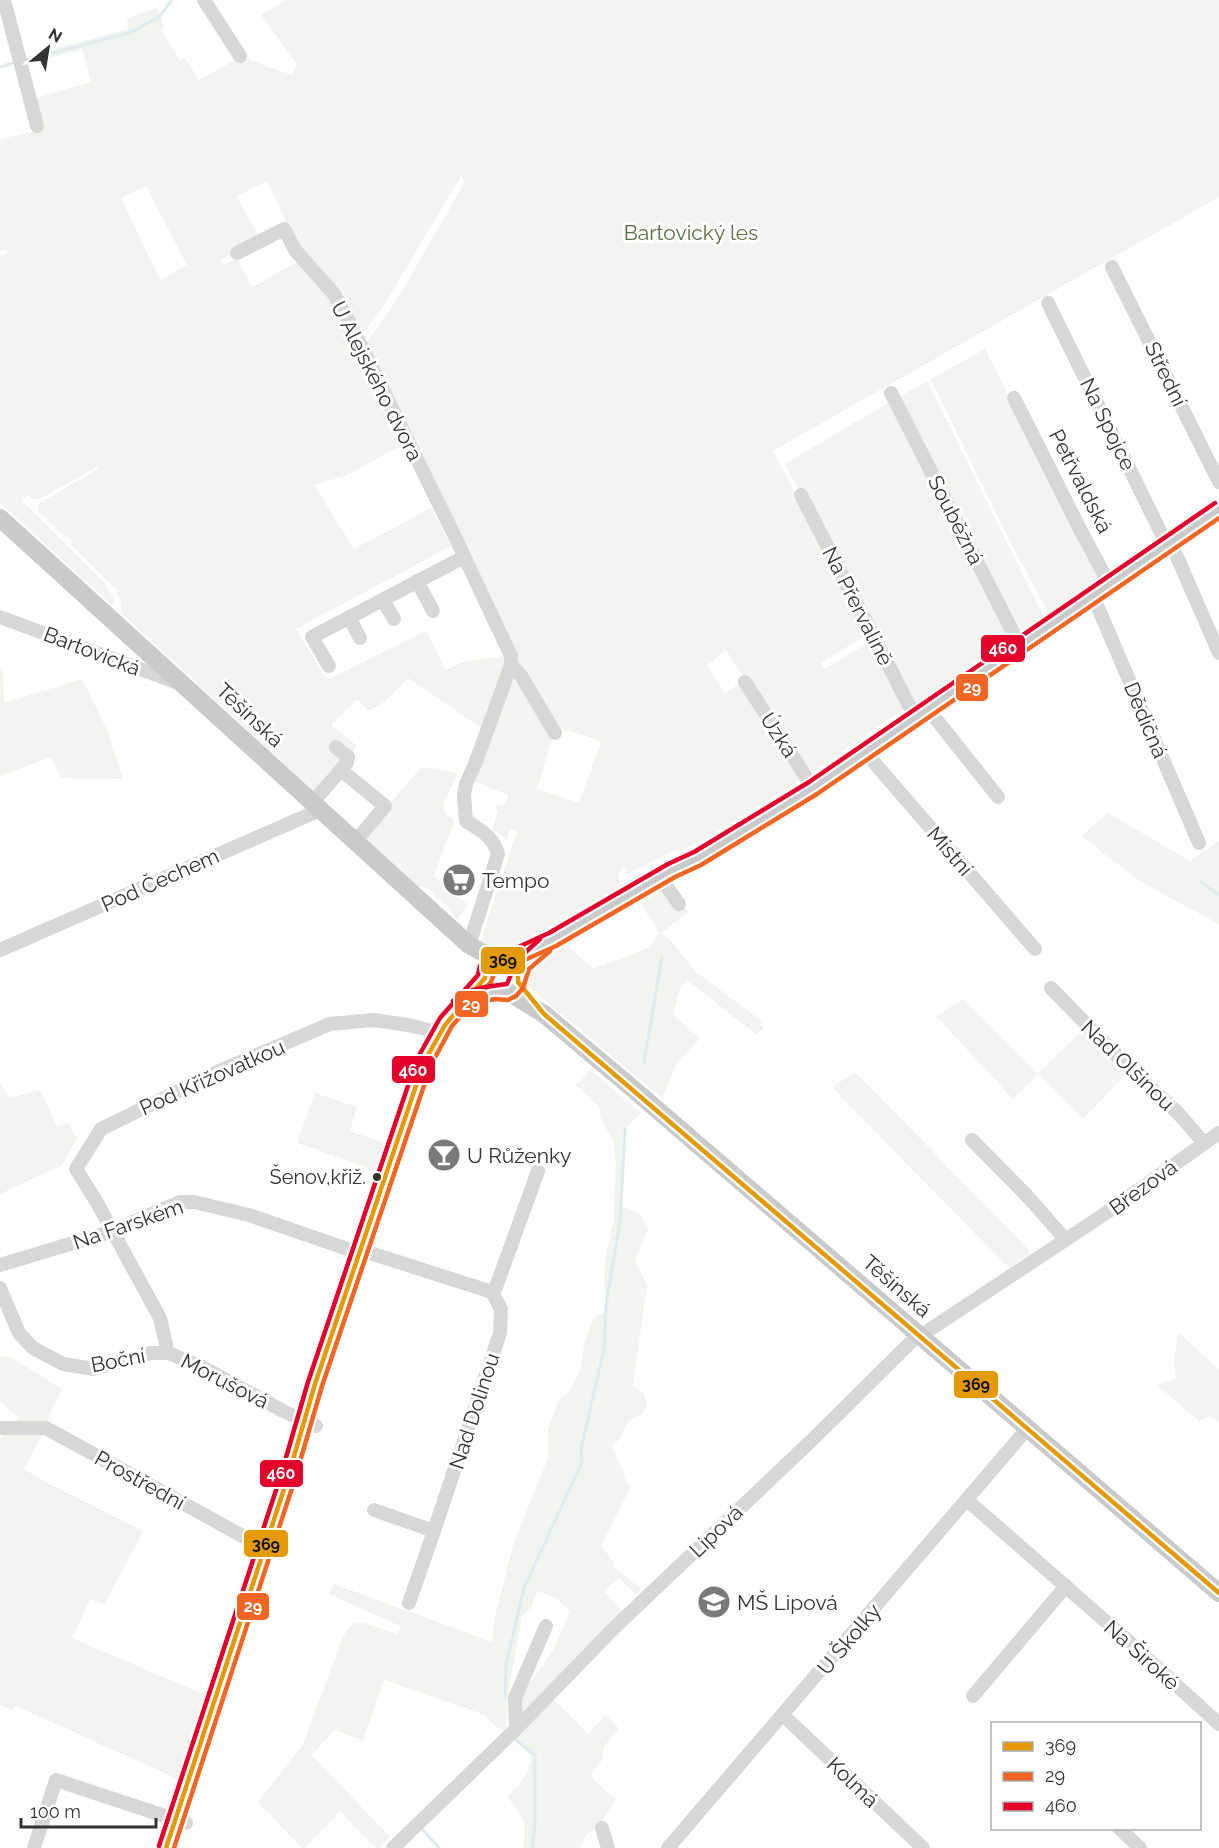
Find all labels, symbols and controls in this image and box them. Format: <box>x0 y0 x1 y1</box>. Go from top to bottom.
north arrow <box>18 18 78 78</box>
text: N <box>45 24 65 47</box>
park label: Bartovický les <box>624 220 758 245</box>
street label: U Alejského dvora <box>326 297 428 465</box>
street label: Střední <box>1140 338 1193 411</box>
street label: Na Spojce <box>1075 374 1141 474</box>
street label: Petřvaldská <box>1044 425 1118 537</box>
street label: Souběžná <box>923 471 989 569</box>
street label: Na Přervalině <box>817 542 899 670</box>
street label: Bartovická <box>40 621 144 681</box>
line badge: 460 <box>980 634 1026 663</box>
text: 460 <box>989 639 1018 658</box>
line badge: 29 <box>955 673 989 702</box>
street label: Těšínská <box>211 678 289 752</box>
text: 29 <box>963 678 981 697</box>
street label: Dědičná <box>1119 678 1173 762</box>
street label: Úzká <box>755 708 803 762</box>
street label: Místní <box>922 821 978 881</box>
street label: Pod Čechem <box>97 843 223 917</box>
supermarket icon: Tempo <box>441 862 477 898</box>
place label: Tempo <box>482 868 550 893</box>
line badge: 369 <box>480 946 526 975</box>
text: 369 <box>489 951 517 970</box>
line badge: 29 <box>454 990 489 1018</box>
text: 29 <box>462 995 480 1014</box>
street label: Nad Olšinou <box>1076 1015 1180 1115</box>
street label: Pod Křižovatkou <box>136 1034 288 1120</box>
line badge: 460 <box>391 1055 436 1084</box>
text: 460 <box>399 1061 428 1080</box>
bar icon: U Růženky <box>426 1137 462 1173</box>
place label: U Růženky <box>467 1143 571 1168</box>
street label: Březová <box>1104 1154 1182 1220</box>
place label: Šenov,křiž. <box>270 1164 366 1189</box>
marker: Šenov,křiž. <box>371 1171 383 1183</box>
street label: Na Farském <box>70 1193 186 1255</box>
street label: Těšínská <box>858 1250 936 1322</box>
street label: Boční <box>89 1342 148 1378</box>
street label: Morušová <box>177 1348 273 1414</box>
street label: Nad Dolinou <box>443 1350 505 1472</box>
line badge: 369 <box>953 1370 999 1399</box>
text: 369 <box>962 1375 990 1394</box>
street label: Prostřední <box>91 1445 190 1515</box>
line badge: 460 <box>259 1459 304 1488</box>
text: 460 <box>267 1464 296 1483</box>
street label: Lipová <box>684 1500 748 1562</box>
line badge: 369 <box>243 1529 289 1558</box>
text: 369 <box>252 1535 280 1554</box>
school or university icon: MŠ Lipová <box>696 1584 732 1620</box>
place label: MŠ Lipová <box>737 1590 838 1615</box>
line badge: 29 <box>236 1592 270 1621</box>
text: 29 <box>244 1597 262 1616</box>
street label: U Školky <box>812 1598 886 1680</box>
street label: Na Široké <box>1099 1615 1185 1695</box>
legend <box>991 1722 1201 1830</box>
text: 369 <box>1045 1735 1076 1756</box>
street label: Kolmá <box>822 1752 884 1812</box>
text: 29 <box>1045 1765 1065 1786</box>
scale bar <box>21 1791 156 1829</box>
text: 460 <box>1045 1795 1077 1816</box>
text: 100 m <box>30 1801 81 1822</box>

